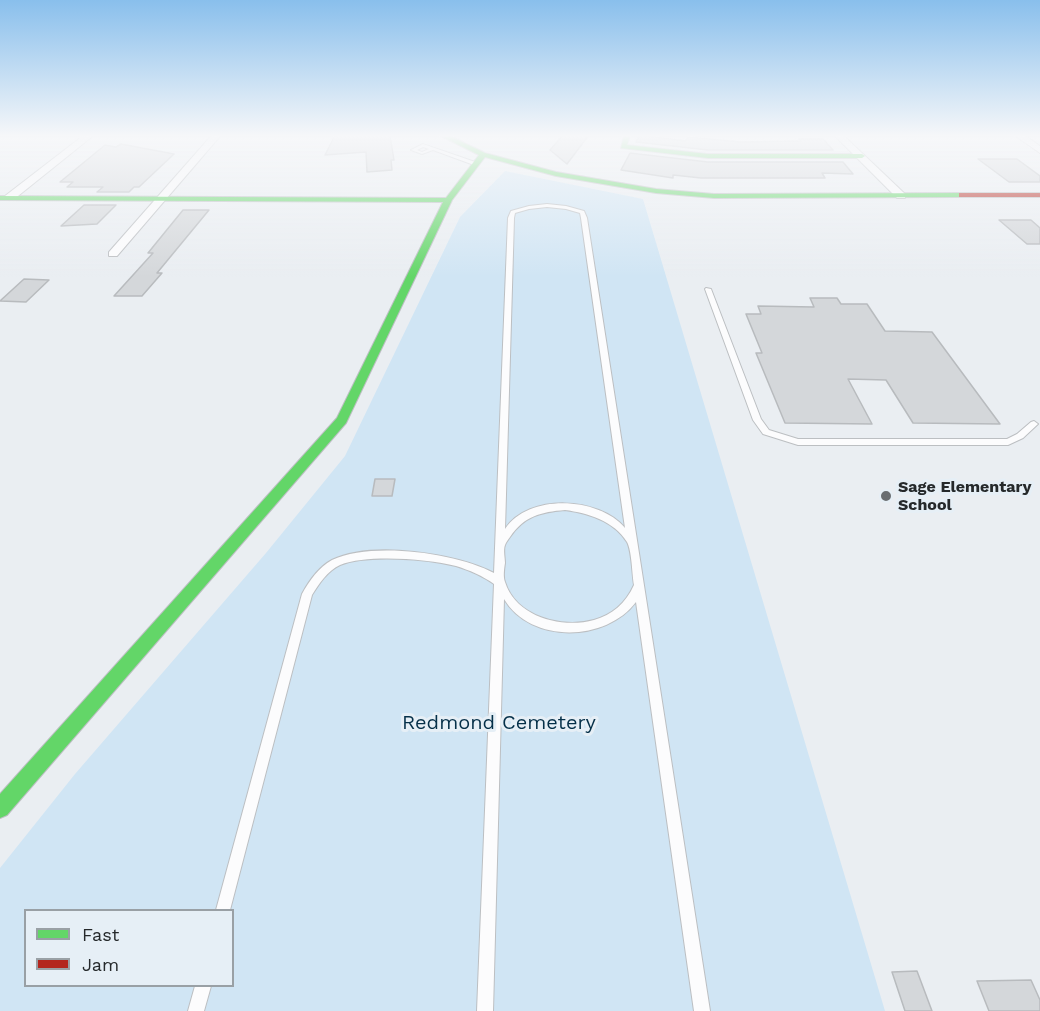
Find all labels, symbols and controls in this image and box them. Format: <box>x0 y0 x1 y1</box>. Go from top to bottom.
place label: Sage Elementary School <box>898 477 1031 515</box>
marker: Sage Elementary School <box>879 489 893 503</box>
park label: Redmond Cemetery <box>402 711 596 735</box>
legend <box>24 909 234 987</box>
text: Fast <box>82 924 119 945</box>
text: Jam <box>82 954 119 975</box>

